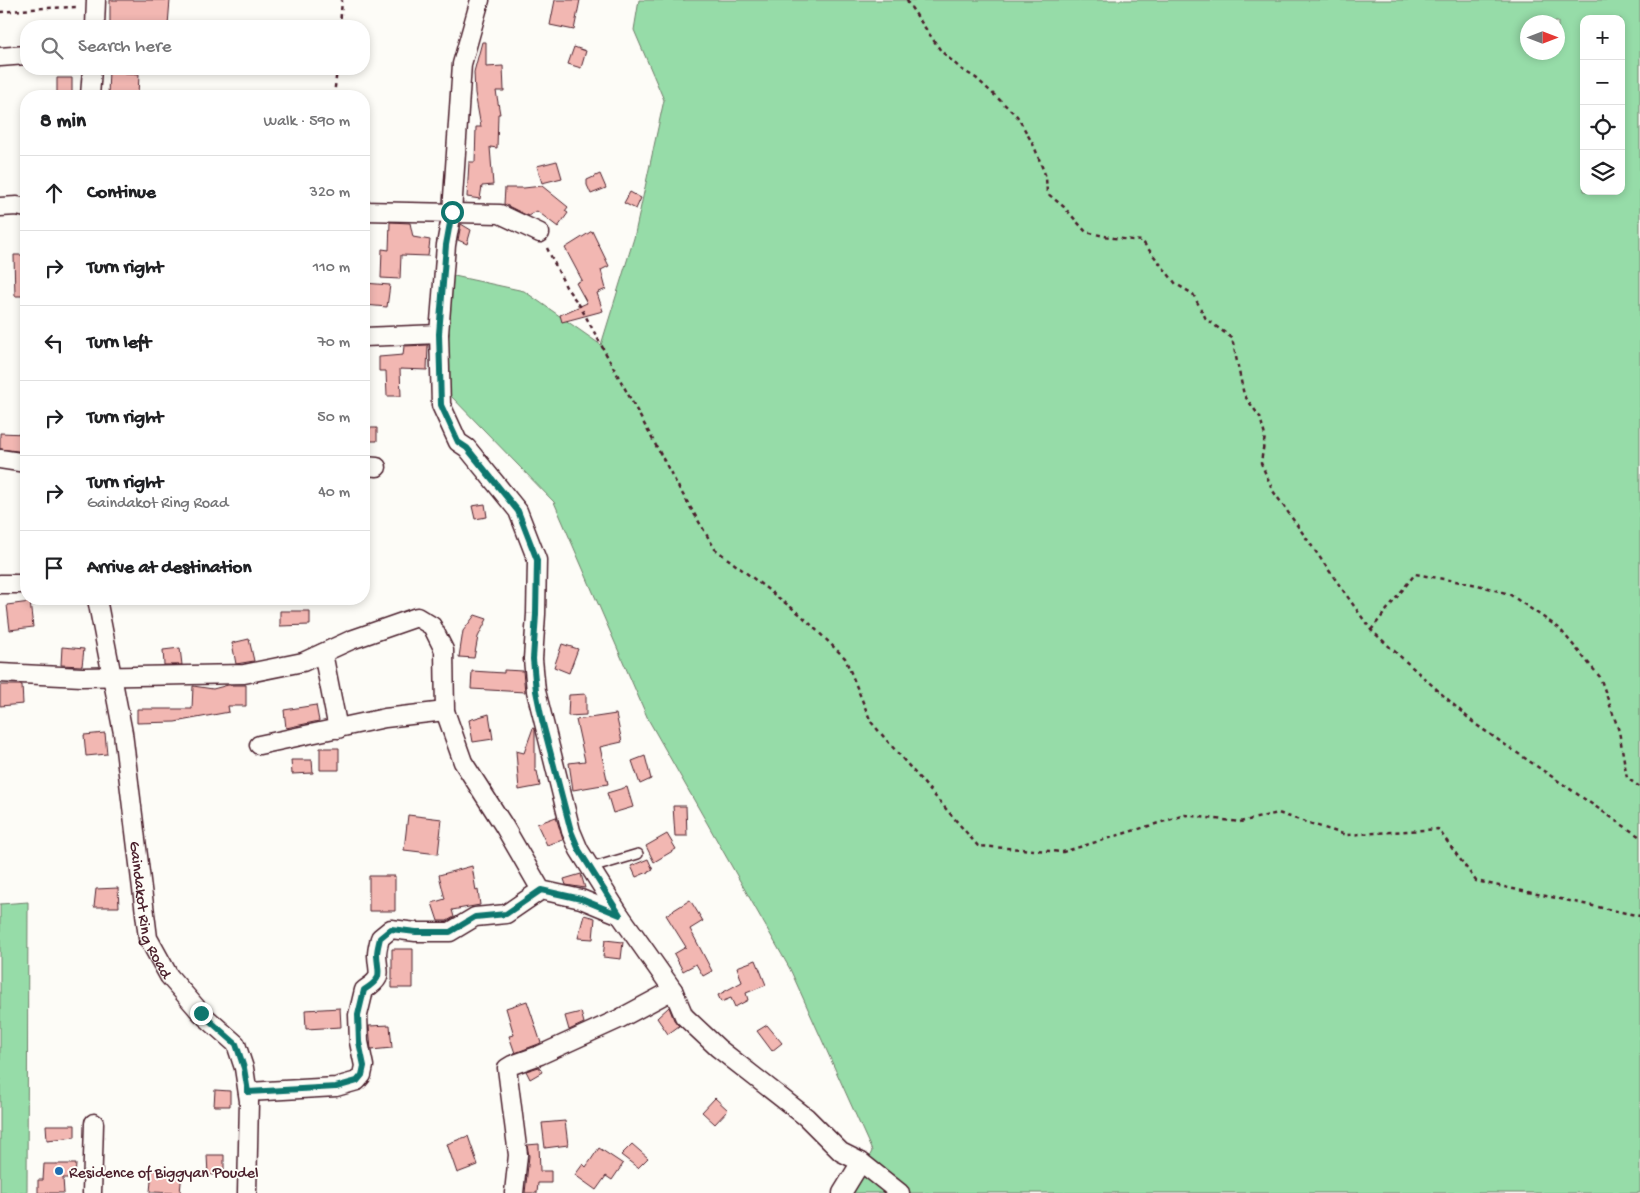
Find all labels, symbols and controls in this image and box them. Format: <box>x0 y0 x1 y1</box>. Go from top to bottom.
north arrow <box>1520 15 1565 60</box>
map controls <box>1580 15 1625 195</box>
button: + <box>1580 15 1625 60</box>
search box <box>20 20 370 75</box>
icon: search <box>38 34 66 62</box>
text: Search here <box>78 36 172 59</box>
button: − <box>1580 60 1625 105</box>
button: locate <box>1580 105 1625 150</box>
text: 8 min <box>40 110 86 135</box>
text: Walk · 590 m <box>264 113 350 132</box>
button: layers <box>1580 150 1625 195</box>
icon: ahead <box>40 179 68 207</box>
text: Continue <box>87 182 156 205</box>
text: 320 m <box>310 184 350 203</box>
route start <box>441 201 464 224</box>
icon: right <box>40 254 68 282</box>
text: Turn right <box>87 257 163 280</box>
text: 110 m <box>313 259 350 278</box>
icon: left <box>40 329 68 357</box>
text: Turn left <box>87 332 151 355</box>
text: 70 m <box>317 334 350 353</box>
icon: right <box>40 404 68 432</box>
text: Turn right <box>87 407 163 430</box>
text: 50 m <box>317 409 350 428</box>
text: Turn right <box>87 472 163 495</box>
icon: right <box>40 479 68 507</box>
text: 40 m <box>318 484 350 503</box>
text: Gaindakot Ring Road <box>87 495 228 514</box>
icon: arrive <box>40 554 68 582</box>
text: Arrive at destination <box>87 557 251 580</box>
street label: Gaindakot Ring Road <box>123 840 175 984</box>
route end <box>190 1002 213 1025</box>
marker: Residence of Biggyan Poudel <box>53 1165 65 1177</box>
place label: Residence of Biggyan Poudel <box>69 1165 259 1184</box>

